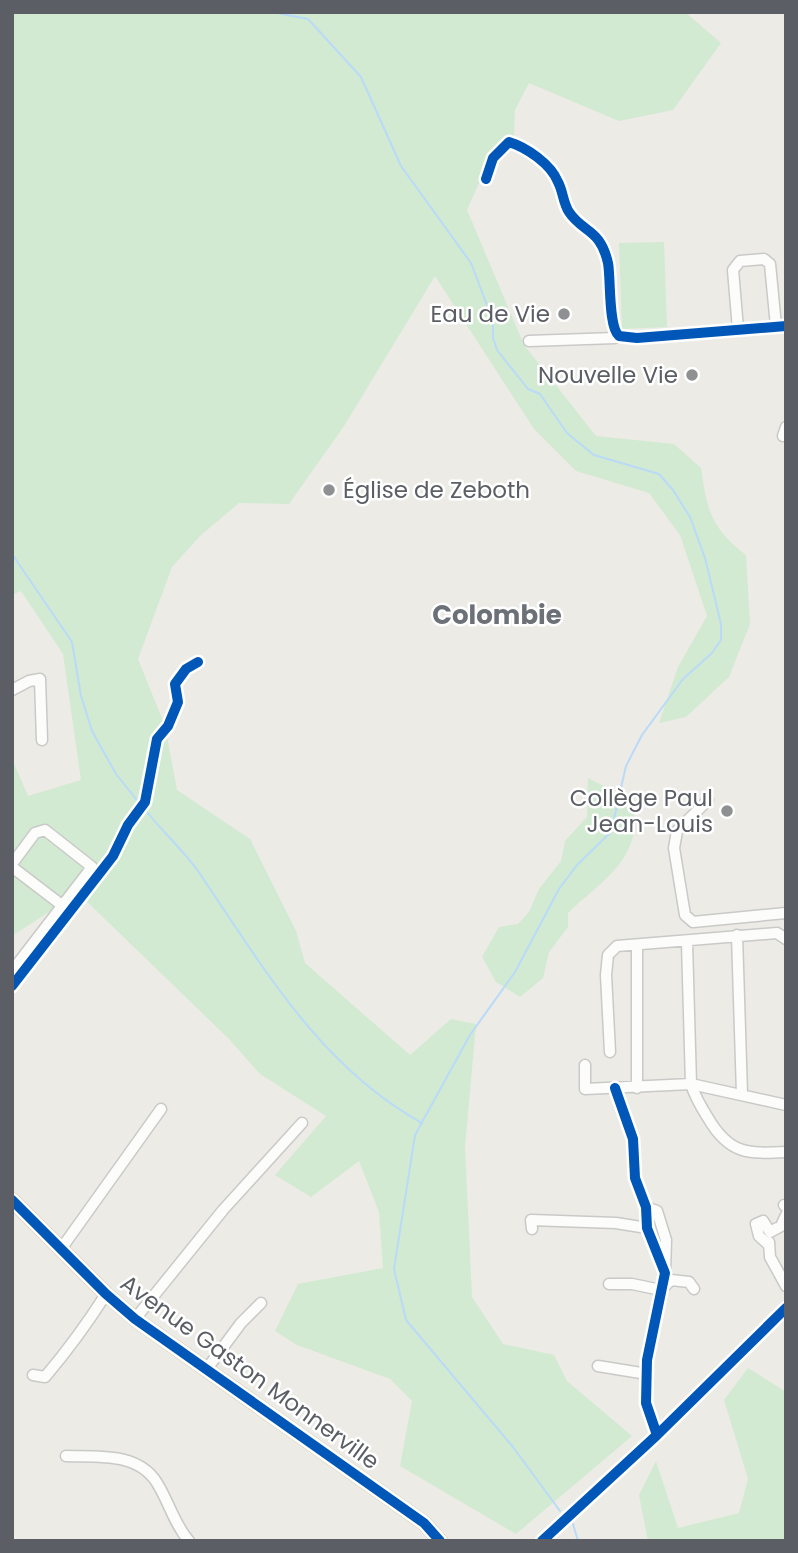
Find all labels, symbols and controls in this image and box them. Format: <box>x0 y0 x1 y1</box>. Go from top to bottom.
place label: Eau de Vie <box>430 298 550 330</box>
marker: Eau de Vie <box>556 306 572 322</box>
place label: Nouvelle Vie <box>538 359 678 391</box>
marker: Nouvelle Vie <box>684 367 700 383</box>
place label: Église de Zeboth <box>343 474 530 506</box>
marker: Église de Zeboth <box>321 482 337 498</box>
district label: Colombie <box>432 597 562 633</box>
place label: Collège Paul Jean-Louis <box>570 782 713 840</box>
marker: Collège Paul Jean-Louis <box>719 803 735 819</box>
street label: Avenue Gaston Monnerville <box>114 1267 386 1477</box>

